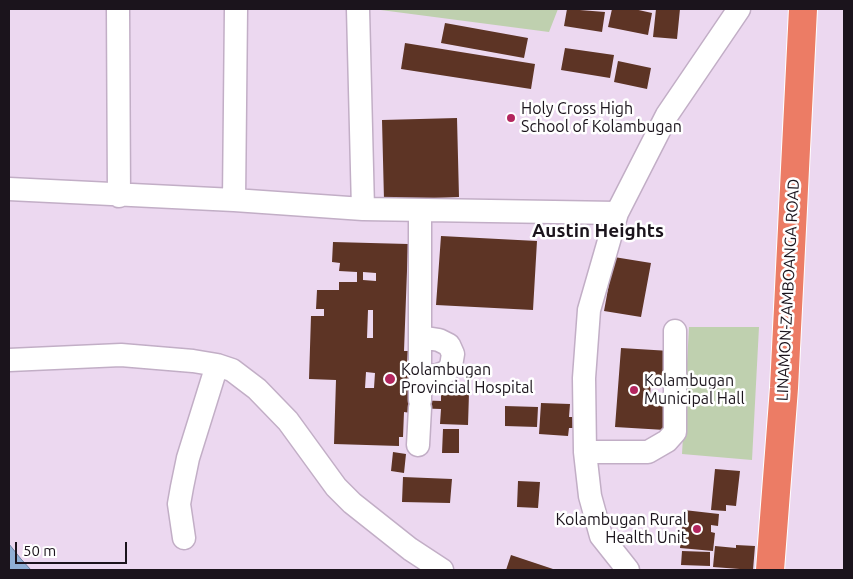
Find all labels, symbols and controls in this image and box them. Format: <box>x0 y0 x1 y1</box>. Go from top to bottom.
place label: Holy Cross High School of Kolambugan <box>521 99 682 137</box>
marker: Holy Cross High School of Kolambugan <box>505 112 517 124</box>
street label: LINAMON-ZAMBOANGA ROAD <box>773 178 803 402</box>
district label: Austin Heights <box>532 220 664 242</box>
place label: Kolambugan Provincial Hospital <box>401 360 534 398</box>
place label: Kolambugan Municipal Hall <box>644 371 745 409</box>
marker: Kolambugan Provincial Hospital <box>383 372 397 386</box>
marker: Kolambugan Municipal Hall <box>628 384 640 396</box>
place label: Kolambugan Rural Health Unit <box>556 510 687 548</box>
marker: Kolambugan Rural Health Unit <box>691 523 703 535</box>
scale bar <box>18 532 130 564</box>
text: 50 m <box>23 542 56 559</box>

